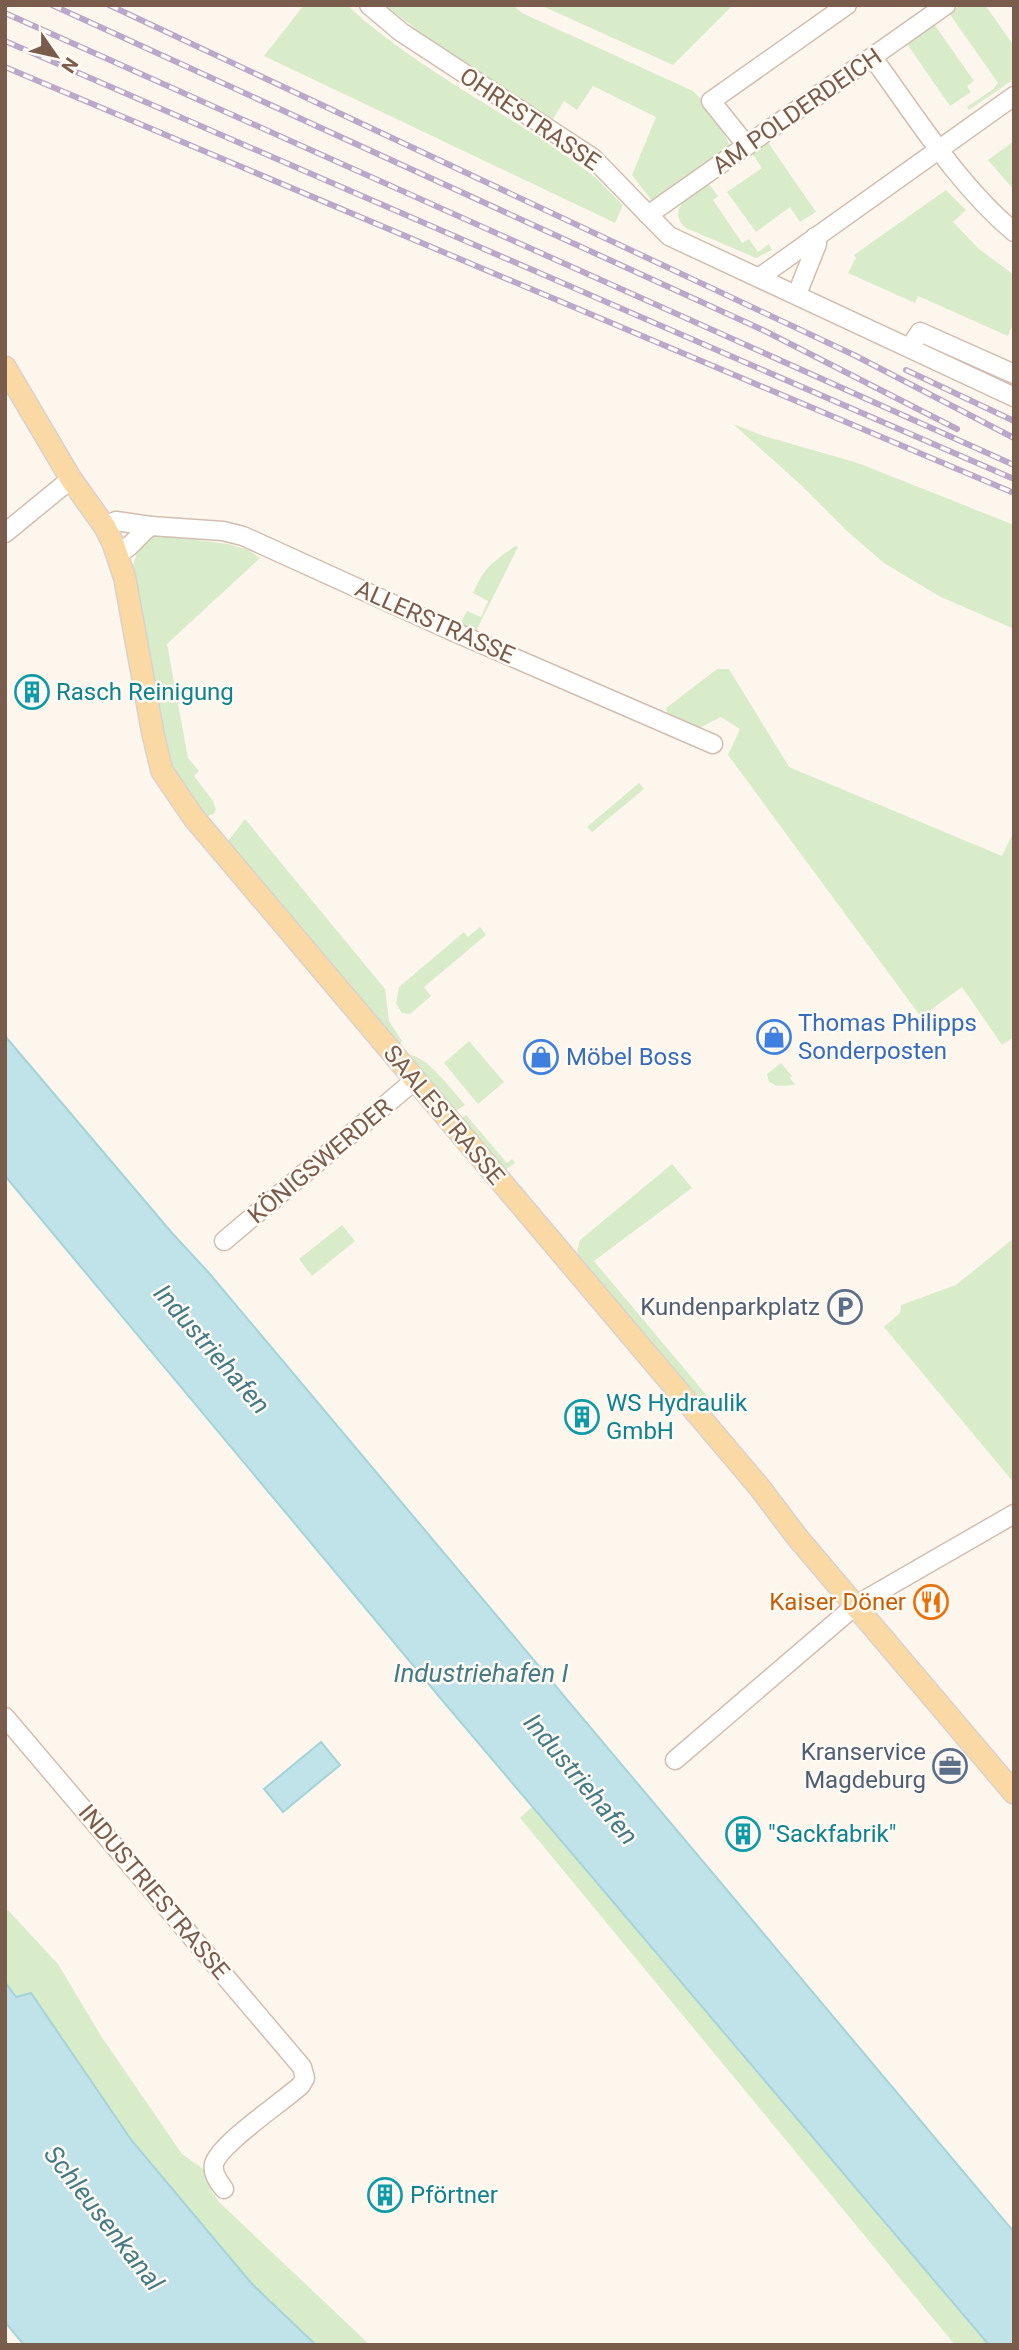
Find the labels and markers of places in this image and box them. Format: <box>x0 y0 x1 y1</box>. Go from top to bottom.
building icon: Rasch Reinigung <box>13 673 51 711</box>
place label: Rasch Reinigung <box>56 678 234 706</box>
place label: Thomas Philipps Sonderposten <box>798 1009 977 1065</box>
shop icon: Thomas Philipps Sonderposten <box>755 1018 793 1056</box>
shop icon: Möbel Boss <box>522 1038 560 1076</box>
place label: Möbel Boss <box>566 1043 692 1071</box>
parking icon: Kundenparkplatz <box>826 1288 864 1326</box>
place label: Kundenparkplatz <box>640 1293 820 1321</box>
place label: WS Hydraulik GmbH <box>606 1389 748 1445</box>
building icon: WS Hydraulik GmbH <box>563 1398 601 1436</box>
restaurant icon: Kaiser Döner <box>912 1583 950 1621</box>
place label: Kaiser Döner <box>769 1588 906 1616</box>
place label: Kranservice Magdeburg <box>801 1738 926 1794</box>
office icon: Kranservice Magdeburg <box>931 1747 969 1785</box>
building icon: "Sackfabrik" <box>724 1815 762 1853</box>
place label: "Sackfabrik" <box>768 1820 896 1848</box>
building icon: Pförtner <box>366 2176 404 2214</box>
place label: Pförtner <box>410 2181 498 2209</box>

